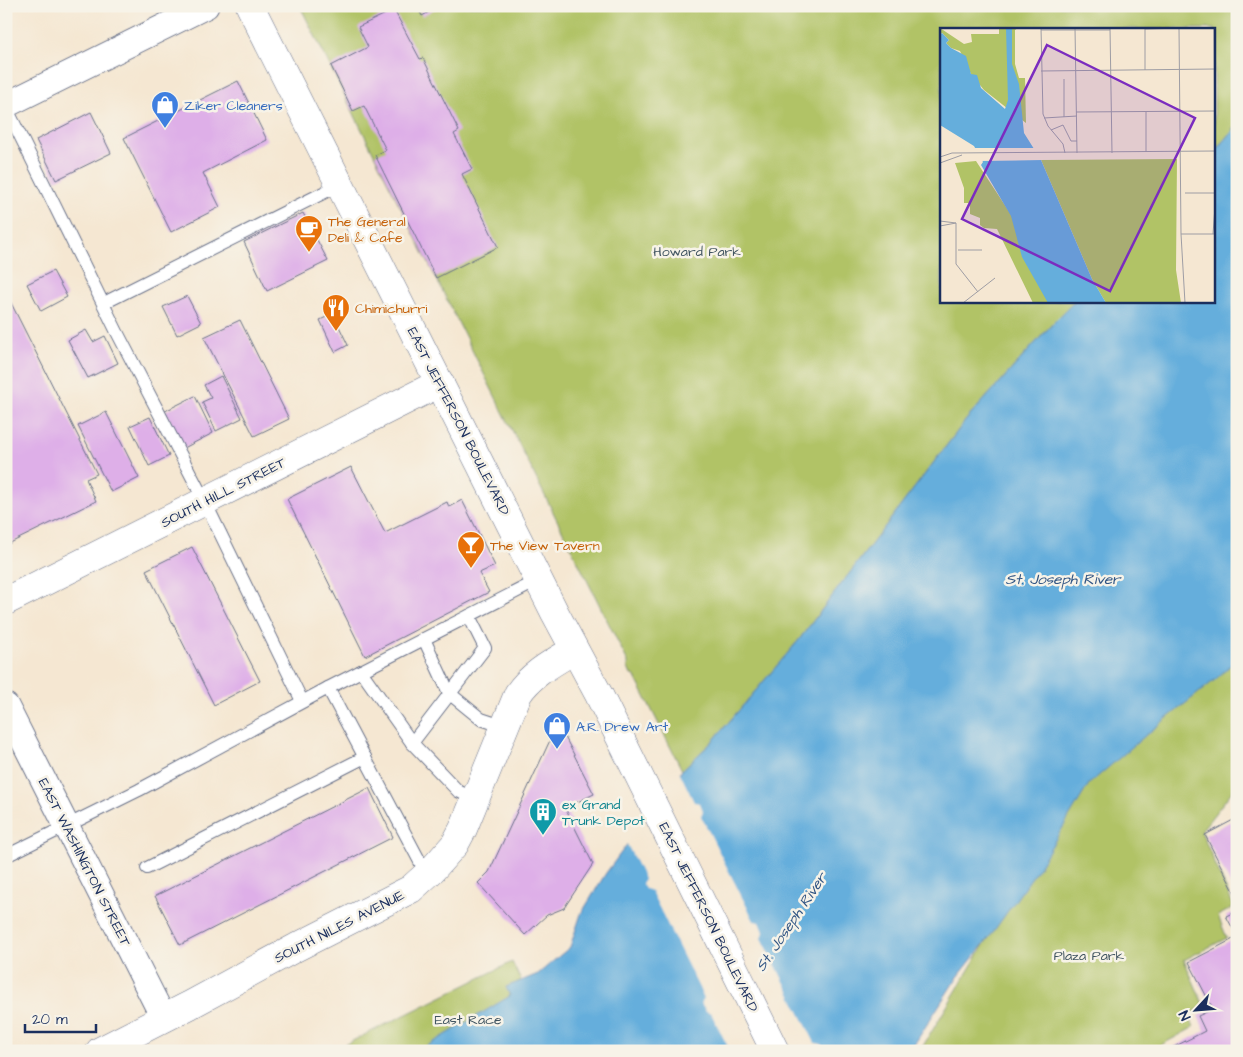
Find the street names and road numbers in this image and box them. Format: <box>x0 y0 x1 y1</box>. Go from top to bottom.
street label: EAST JEFFERSON BOULEVARD <box>402 324 514 519</box>
street label: SOUTH HILL STREET <box>158 453 290 533</box>
street label: EAST WASHINGTON STREET <box>33 775 135 950</box>
street label: EAST JEFFERSON BOULEVARD <box>653 819 763 1016</box>
street label: SOUTH NILES AVENUE <box>271 885 409 968</box>

